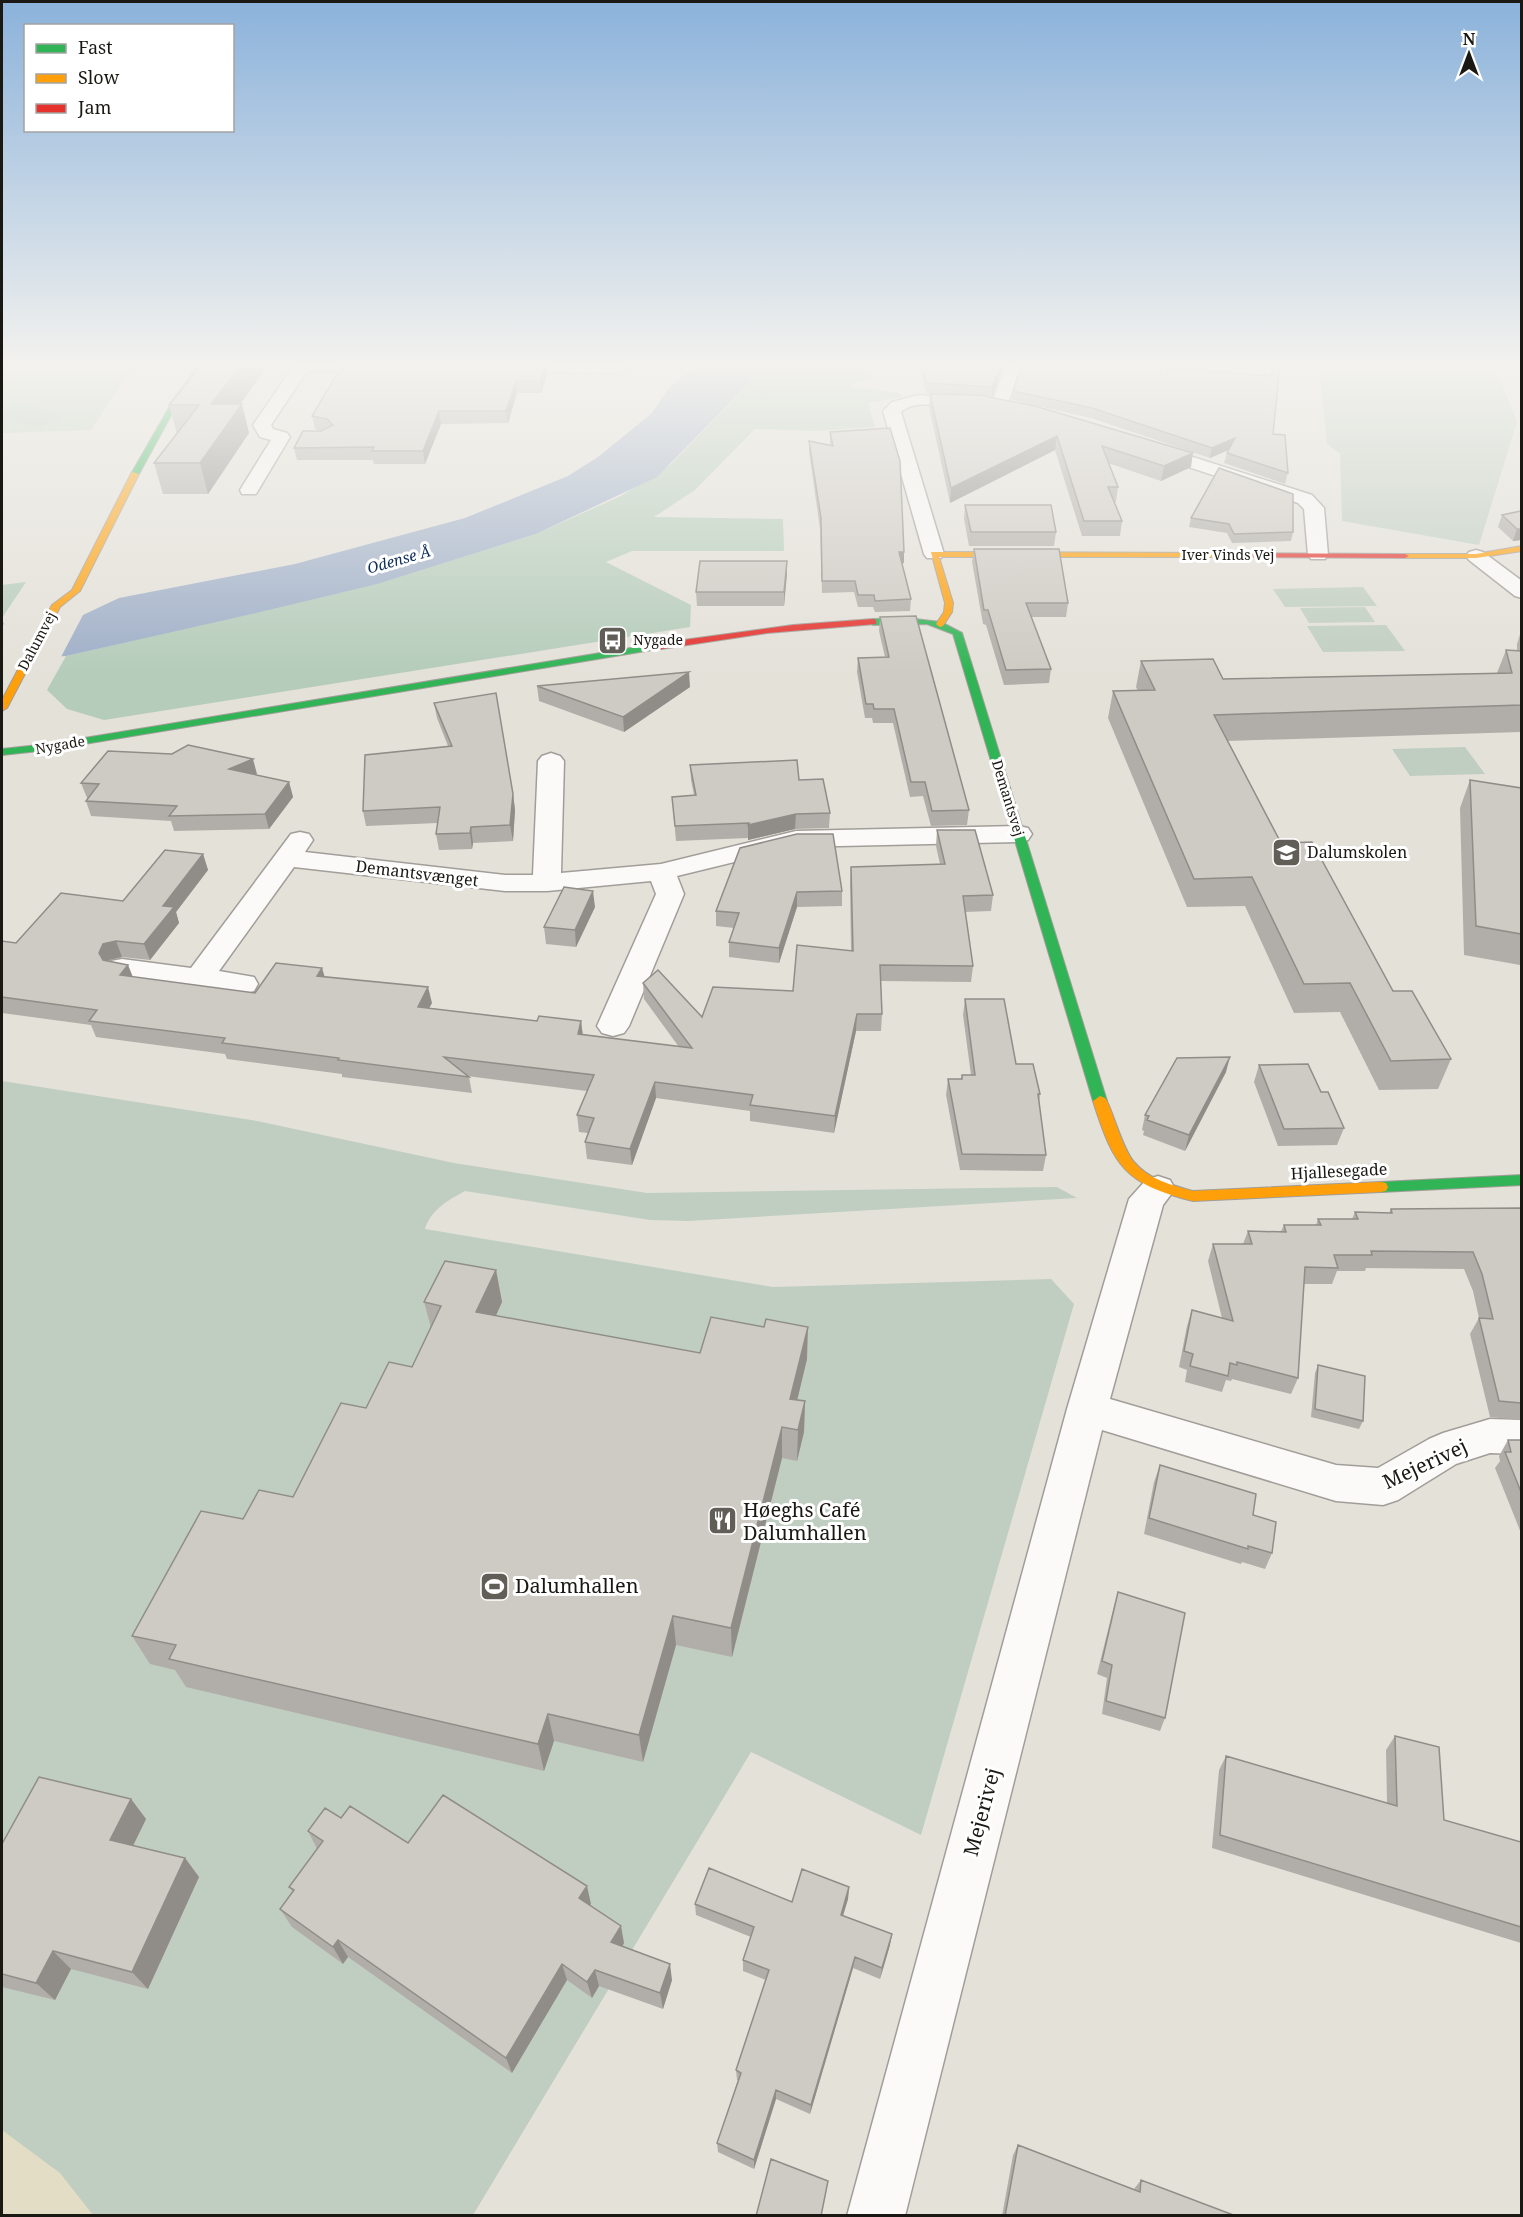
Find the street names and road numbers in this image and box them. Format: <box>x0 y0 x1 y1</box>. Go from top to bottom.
street label: Iver Vinds Vej <box>1182 545 1274 564</box>
street label: Dalumvej <box>13 608 60 674</box>
street label: Nygade <box>34 731 86 758</box>
street label: Demantsvej <box>988 757 1029 838</box>
street label: Demantsvænget <box>354 855 480 891</box>
street label: Hjallesegade <box>1290 1157 1388 1185</box>
street label: Mejerivej <box>1378 1432 1471 1495</box>
street label: Mejerivej <box>957 1765 1006 1859</box>

